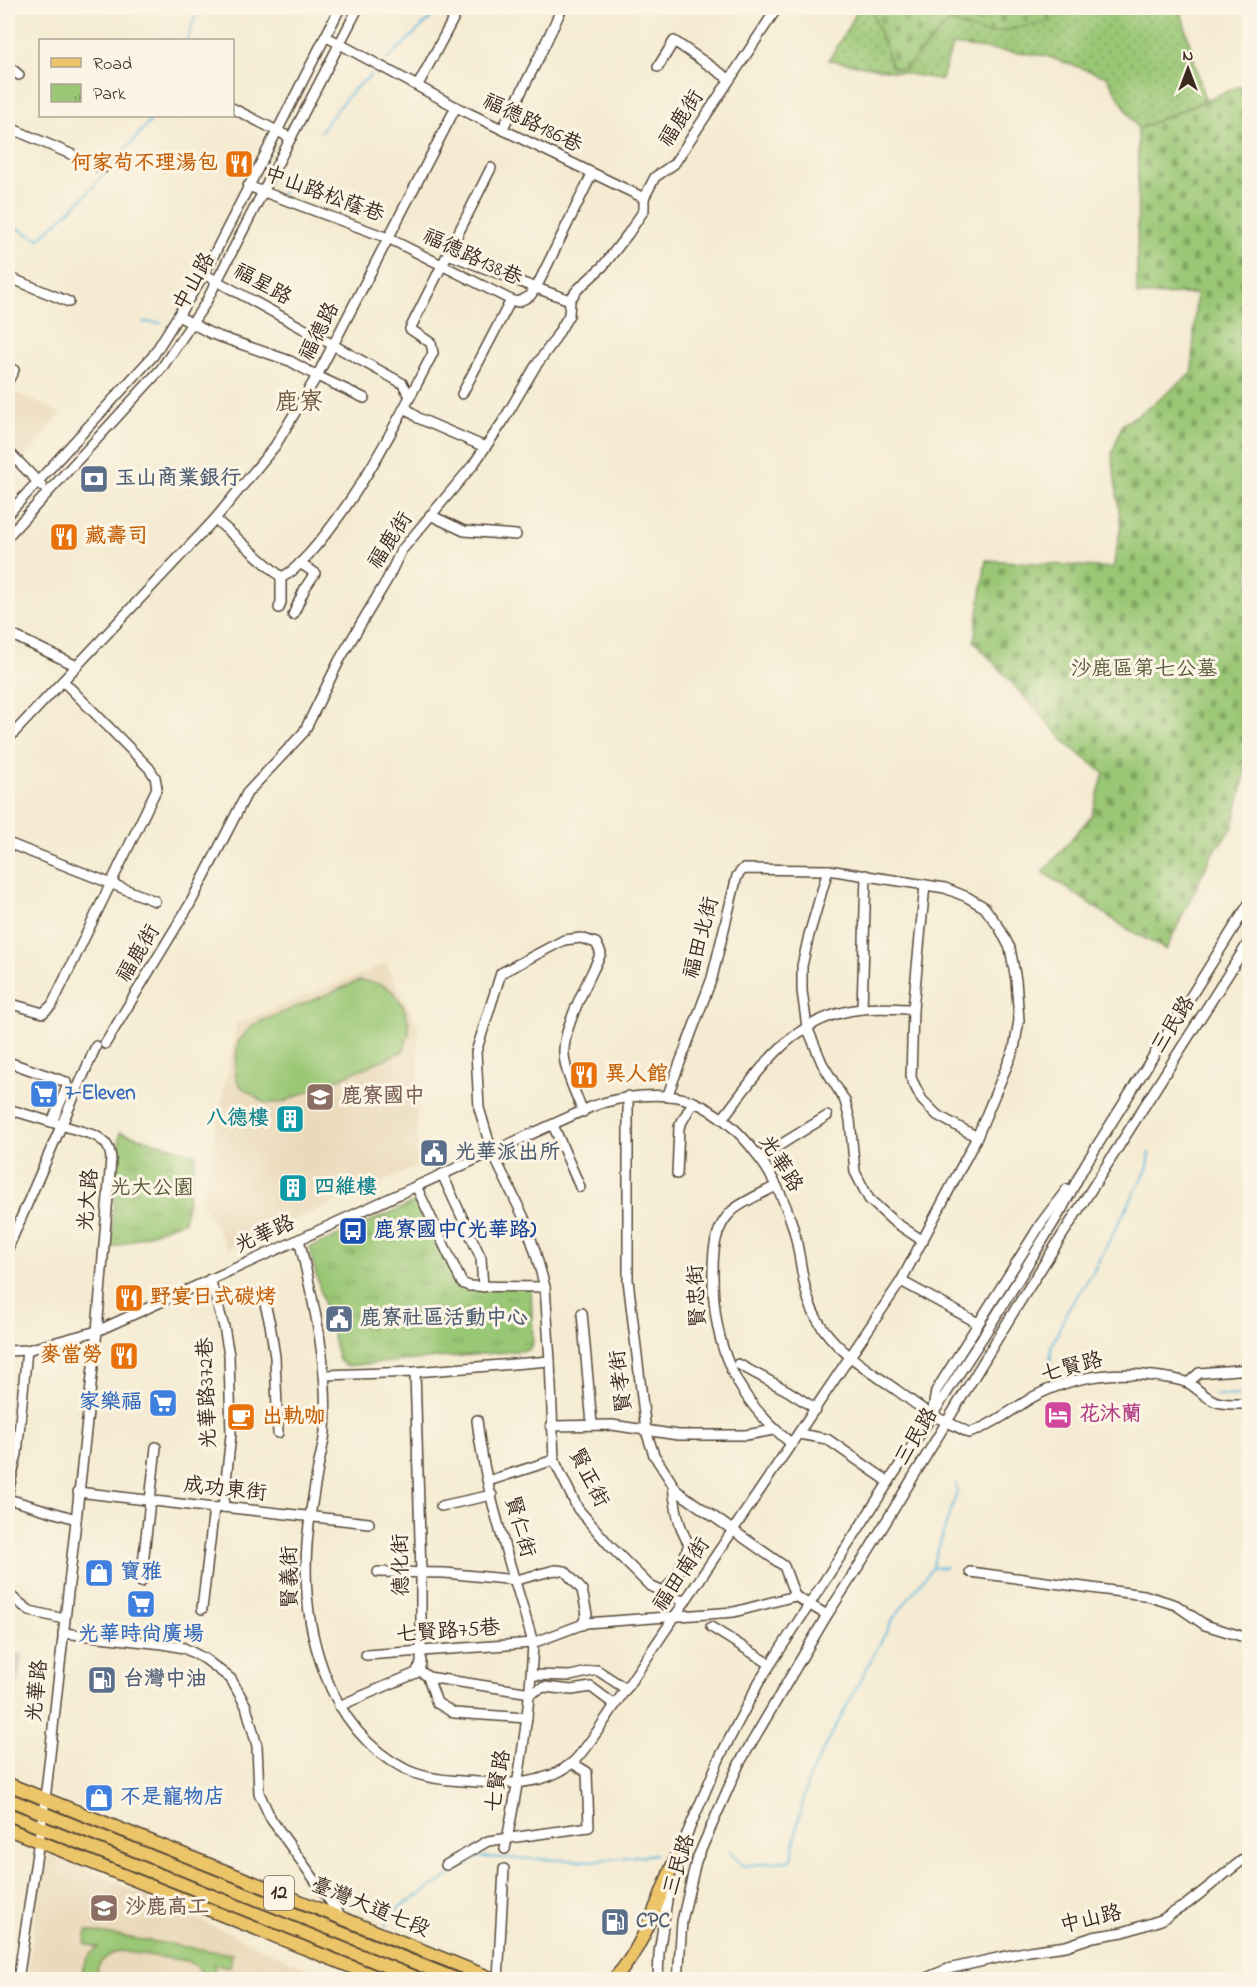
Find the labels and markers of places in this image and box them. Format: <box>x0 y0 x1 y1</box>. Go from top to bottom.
restaurant icon: 何家茍不理湯包 <box>223 148 255 180</box>
place label: 何家茍不理湯包 <box>71 149 218 179</box>
bank icon: 玉山商業銀行 <box>78 463 110 495</box>
place label: 玉山商業銀行 <box>115 464 241 494</box>
restaurant icon: 藏壽司 <box>48 521 80 553</box>
place label: 藏壽司 <box>85 522 148 552</box>
restaurant icon: 異人館 <box>568 1059 600 1091</box>
place label: 異人館 <box>605 1060 668 1090</box>
supermarket icon: 7-Eleven <box>28 1078 60 1110</box>
place label: 7-Eleven <box>65 1079 136 1109</box>
school or university icon: 鹿寮國中 <box>304 1081 336 1113</box>
place label: 鹿寮國中 <box>341 1082 425 1112</box>
building icon: 八德樓 <box>274 1103 306 1135</box>
place label: 八德樓 <box>206 1104 269 1134</box>
public building icon: 光華派出所 <box>418 1137 450 1169</box>
place label: 光華派出所 <box>455 1138 560 1168</box>
building icon: 四維樓 <box>277 1172 309 1204</box>
place label: 四維樓 <box>314 1173 377 1203</box>
bus stop icon: 鹿寮國中(光華路) <box>337 1215 369 1247</box>
place label: 鹿寮國中(光華路) <box>374 1216 537 1246</box>
restaurant icon: 野宴日式碳烤 <box>113 1282 145 1314</box>
place label: 野宴日式碳烤 <box>150 1283 276 1313</box>
public building icon: 鹿寮社區活動中心 <box>323 1303 355 1335</box>
place label: 鹿寮社區活動中心 <box>360 1304 528 1334</box>
restaurant icon: 麥當勞 <box>108 1340 140 1372</box>
place label: 麥當勞 <box>40 1341 103 1371</box>
supermarket icon: 家樂福 <box>147 1387 179 1419</box>
place label: 家樂福 <box>79 1388 142 1418</box>
hotel icon: 花沐蘭 <box>1042 1399 1074 1431</box>
place label: 花沐蘭 <box>1079 1400 1142 1430</box>
cafe icon: 出軌咖 <box>225 1401 257 1433</box>
place label: 出軌咖 <box>262 1402 325 1432</box>
shop icon: 寶雅 <box>83 1557 115 1589</box>
place label: 寶雅 <box>120 1558 162 1588</box>
supermarket icon: 光華時尚廣場 <box>125 1588 157 1620</box>
place label: 光華時尚廣場 <box>78 1620 204 1650</box>
fuel station icon: 台灣中油 <box>86 1664 118 1696</box>
place label: 台灣中油 <box>123 1665 207 1695</box>
shop icon: 不是寵物店 <box>83 1782 115 1814</box>
place label: 不是寵物店 <box>120 1783 225 1813</box>
school or university icon: 沙鹿高工 <box>88 1892 120 1924</box>
place label: 沙鹿高工 <box>125 1893 209 1923</box>
fuel station icon: CPC <box>599 1906 631 1938</box>
place label: CPC <box>636 1907 670 1937</box>

